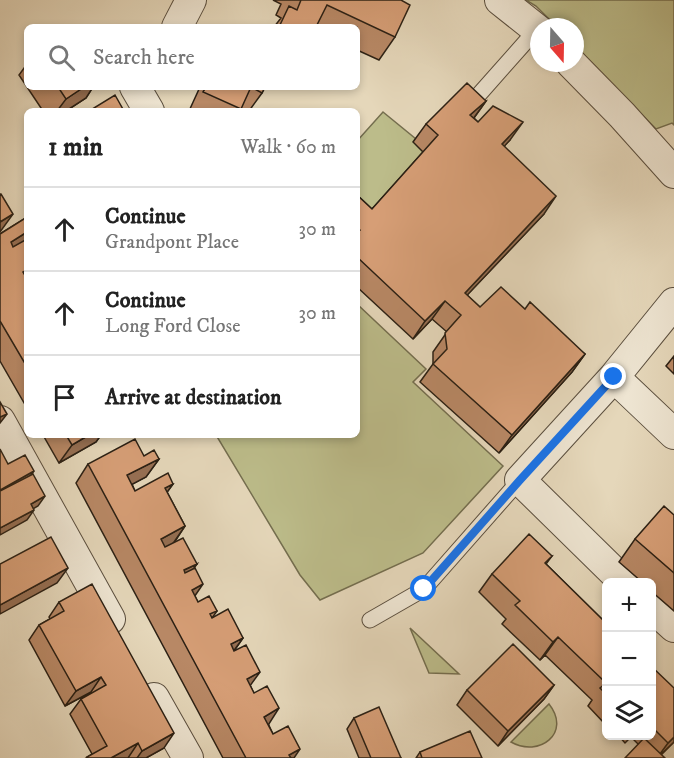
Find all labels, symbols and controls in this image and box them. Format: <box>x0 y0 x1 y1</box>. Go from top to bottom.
north arrow <box>530 18 584 72</box>
search box <box>24 24 360 90</box>
icon: search <box>45 41 78 74</box>
text: Search here <box>93 44 195 71</box>
text: 1 min <box>48 131 103 164</box>
text: Walk · 60 m <box>241 135 336 160</box>
text: Continue <box>105 203 186 230</box>
icon: ahead <box>48 213 81 246</box>
text: 30 m <box>298 217 336 242</box>
text: Grandpont Place <box>105 230 239 255</box>
text: Continue <box>105 287 186 314</box>
icon: ahead <box>48 297 81 330</box>
text: 30 m <box>298 301 336 326</box>
text: Long Ford Close <box>105 314 240 339</box>
route end <box>600 363 626 389</box>
icon: arrive <box>48 381 81 414</box>
text: Arrive at destination <box>105 384 282 411</box>
route start <box>410 575 436 601</box>
map controls <box>602 578 656 740</box>
button: + <box>602 578 656 632</box>
button: − <box>602 632 656 686</box>
button: layers <box>602 686 656 740</box>

